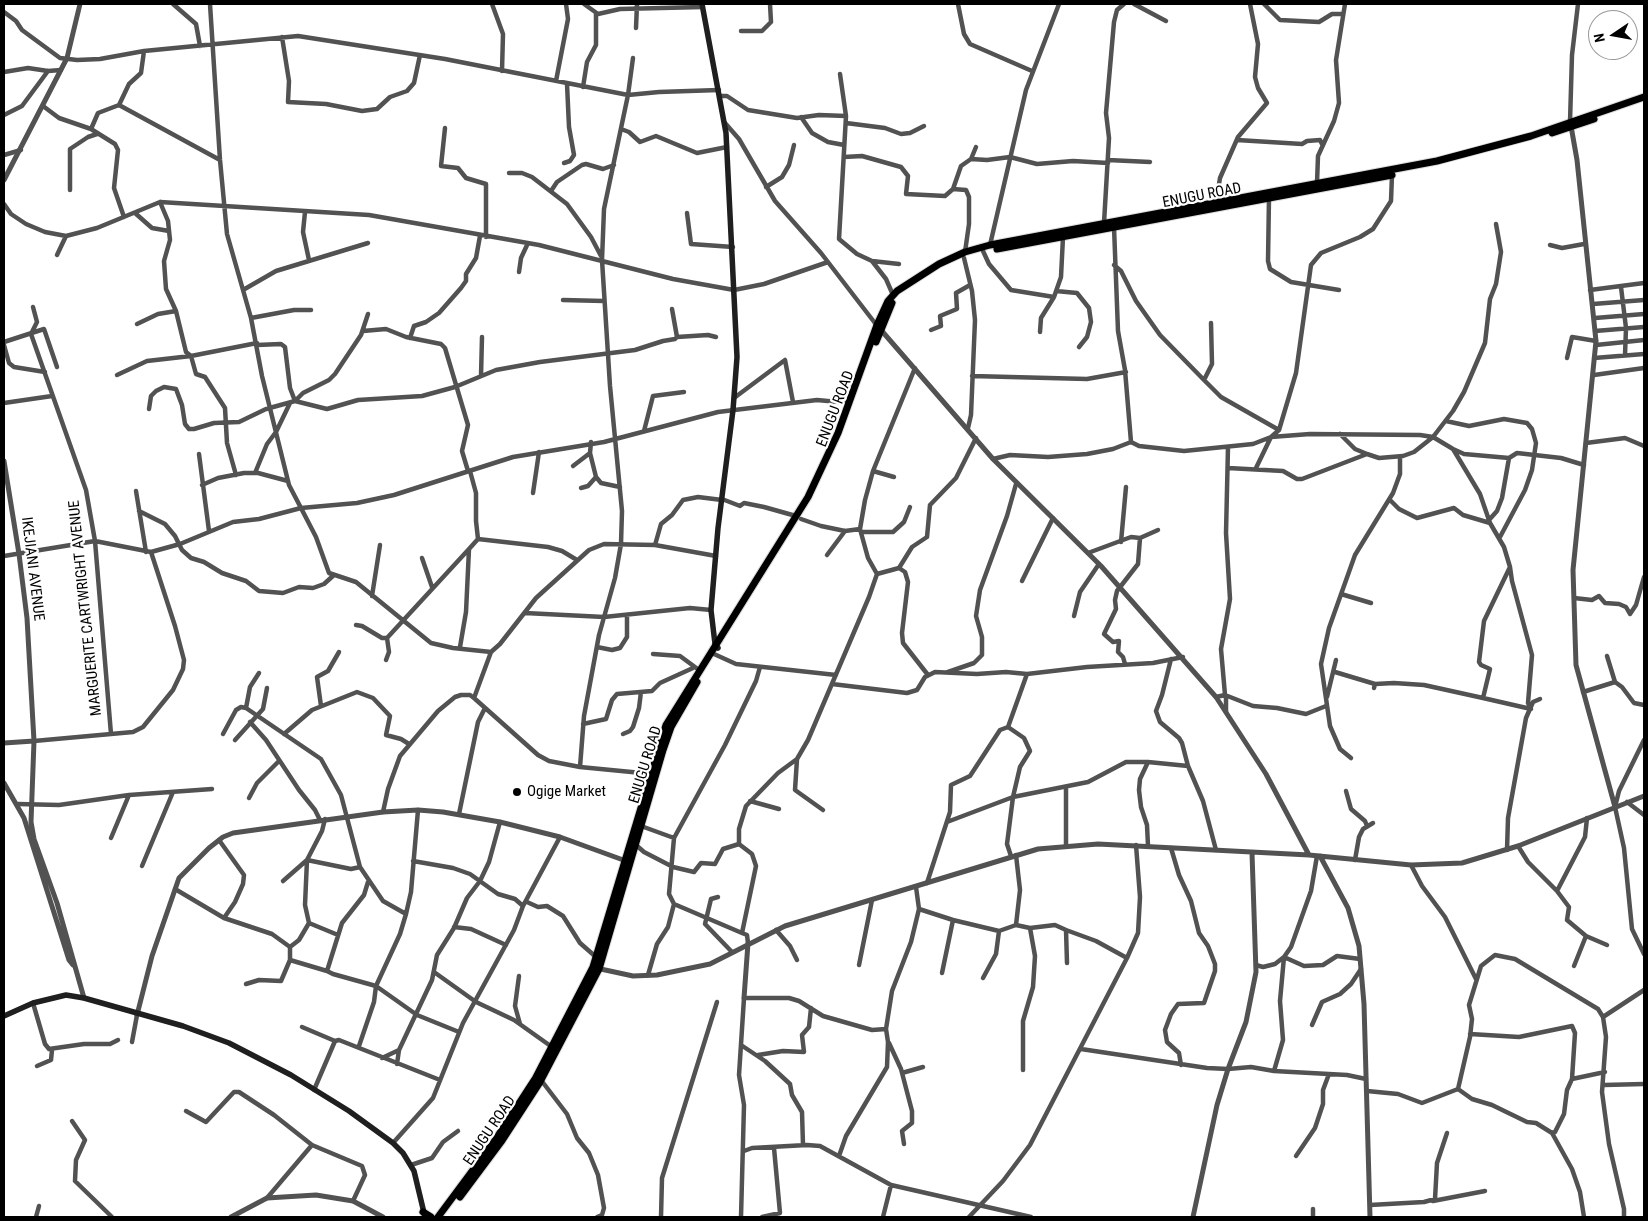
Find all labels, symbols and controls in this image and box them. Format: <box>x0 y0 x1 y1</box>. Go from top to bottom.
north arrow <box>1588 10 1638 60</box>
text: N <box>1591 32 1608 44</box>
street label: ENUGU ROAD <box>1161 180 1243 212</box>
street label: ENUGU ROAD <box>813 368 859 450</box>
street label: MARGUERITE CARTWRIGHT AVENUE <box>66 499 106 717</box>
street label: IKEJIANI AVENUE <box>17 516 47 622</box>
street label: ENUGU ROAD <box>626 724 666 806</box>
place label: Ogige Market <box>527 783 606 801</box>
marker: Ogige Market <box>511 786 523 798</box>
street label: ENUGU ROAD <box>460 1093 520 1169</box>

